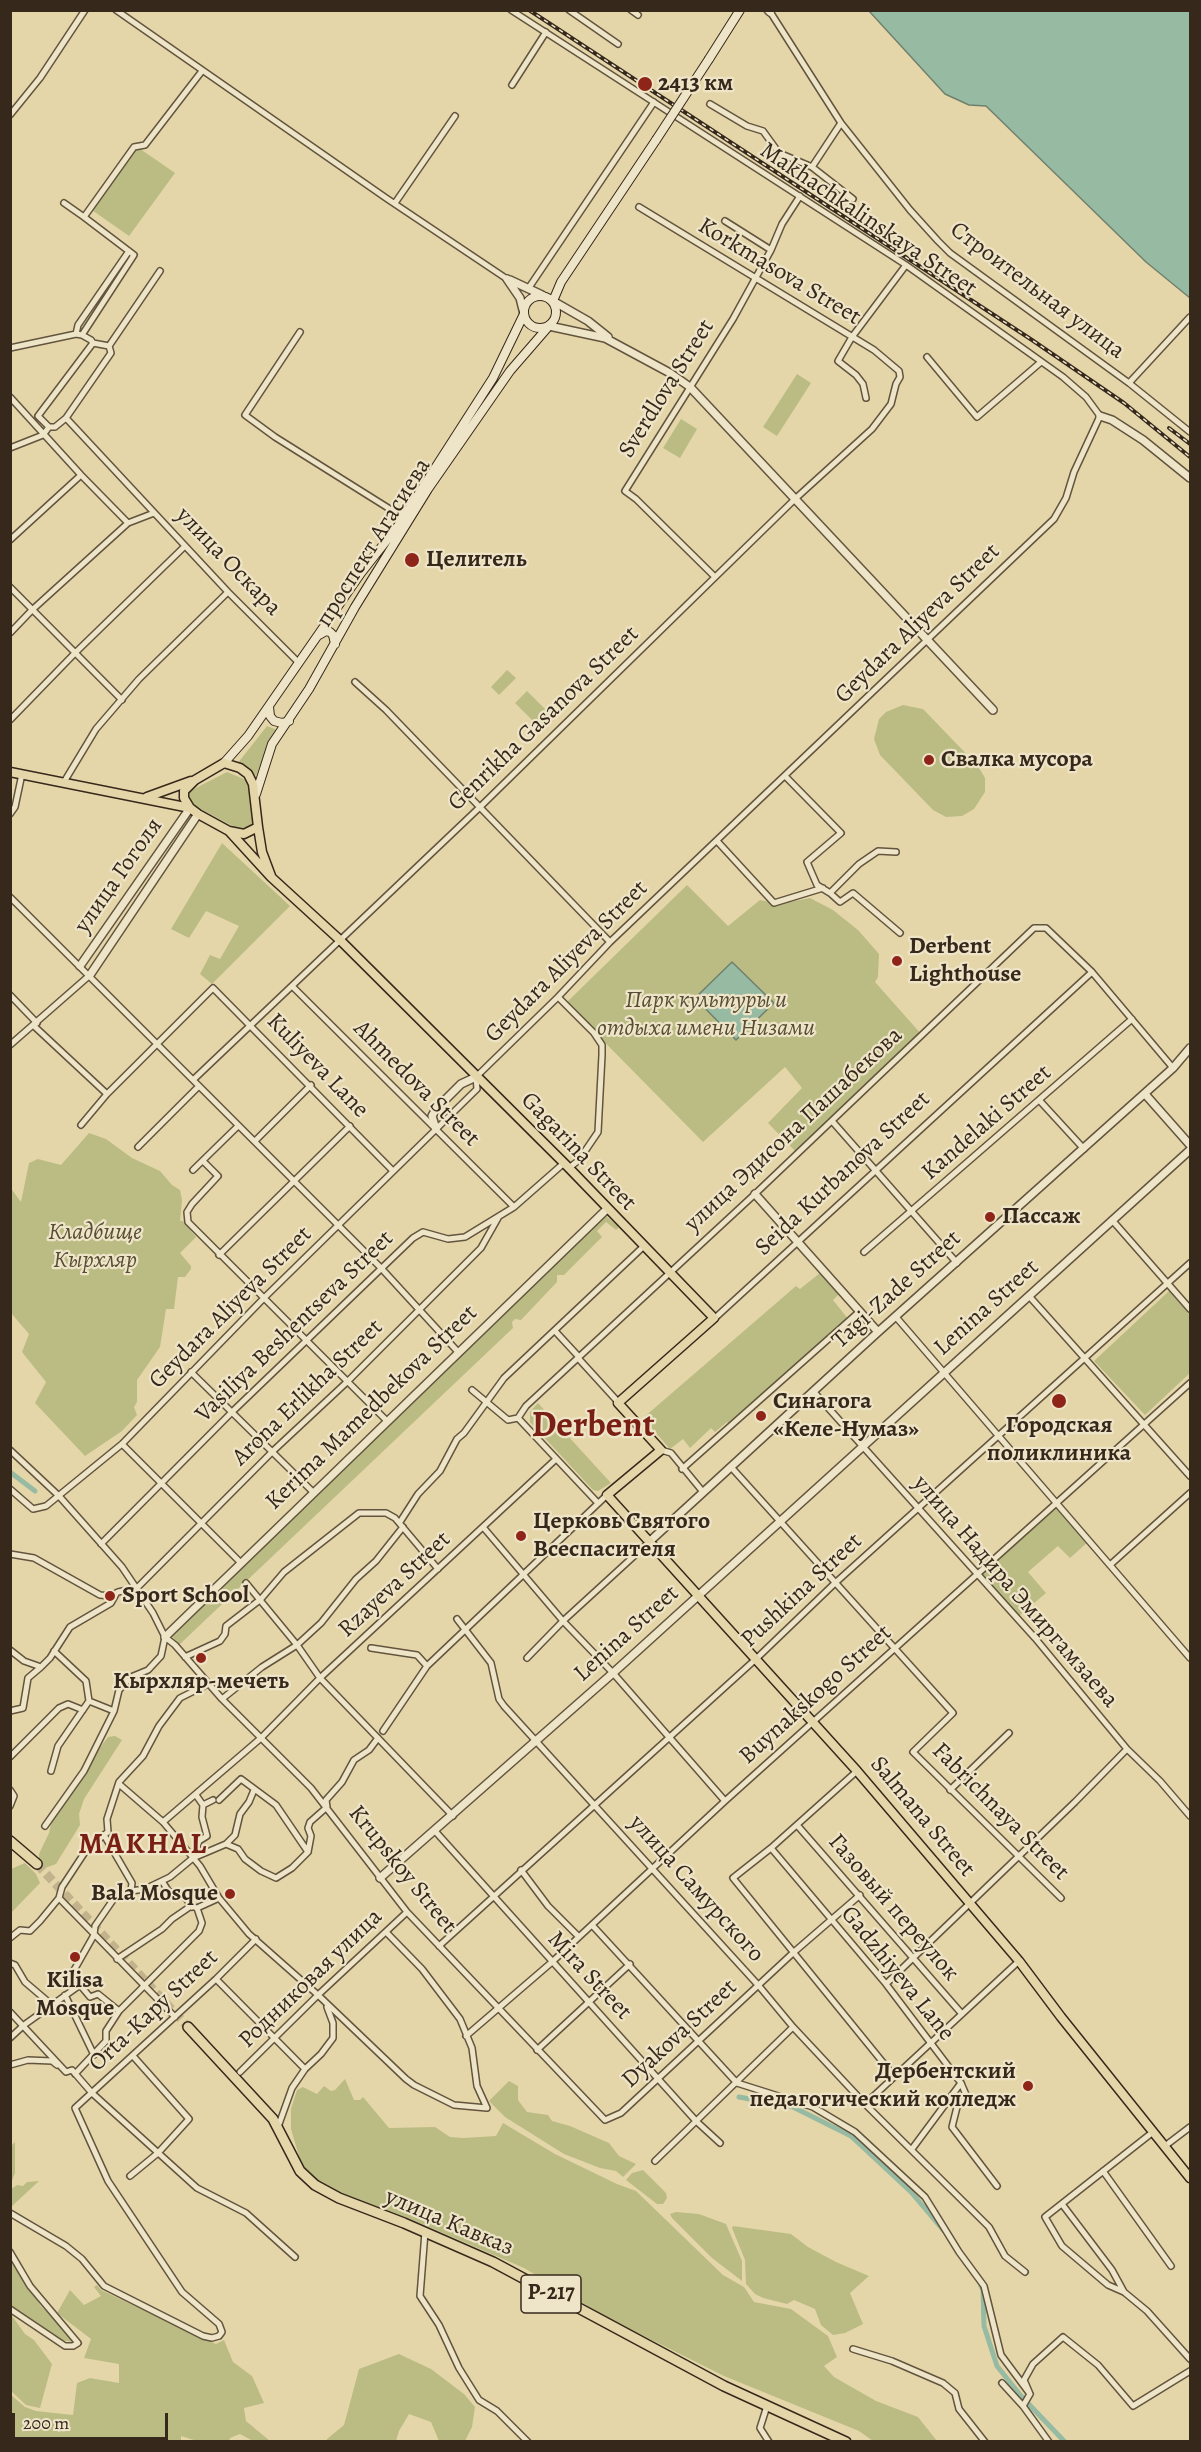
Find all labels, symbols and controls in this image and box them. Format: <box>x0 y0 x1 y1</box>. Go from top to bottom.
place label: 2413 км <box>658 70 733 98</box>
marker: 2413 км <box>636 75 654 93</box>
street label: Makhachkalinskaya Street <box>754 137 982 303</box>
street label: Korkmasova Street <box>692 212 866 332</box>
street label: Строительная улица <box>944 216 1130 366</box>
street label: Sverdlova Street <box>613 314 721 464</box>
street label: проспект Агасиева <box>310 453 438 633</box>
street label: улица Оскара <box>169 502 287 622</box>
street label: Geydara Aliyeva Street <box>830 538 1006 710</box>
place label: Целитель <box>426 546 527 574</box>
marker: Целитель <box>403 551 421 569</box>
street label: Genrikha Gasanova Street <box>443 620 645 818</box>
place label: Свалка мусора <box>941 746 1093 774</box>
marker: Свалка мусора <box>922 753 936 767</box>
street label: улица Гоголя <box>69 813 169 939</box>
street label: Geydara Aliyeva Street <box>480 875 654 1049</box>
place label: Derbent Lighthouse <box>909 933 1021 989</box>
marker: Derbent Lighthouse <box>890 954 904 968</box>
park label: Парк культуры и отдыха имени Низами <box>597 987 815 1043</box>
street label: Kuliyeva Lane <box>260 1008 374 1124</box>
street label: Ahmedova Street <box>347 1015 485 1153</box>
street label: улица Эдисона Пашабекова <box>679 1022 909 1238</box>
street label: Kandelaki Street <box>916 1059 1058 1187</box>
street label: Seida Kurbanova Street <box>750 1085 936 1263</box>
street label: Gagarina Street <box>514 1087 642 1217</box>
place label: Пассаж <box>1002 1203 1081 1231</box>
marker: Пассаж <box>983 1210 997 1224</box>
park label: Кладбище Кырхляр <box>48 1219 142 1275</box>
street label: Geydara Aliyeva Street <box>144 1221 318 1395</box>
street label: Vasiliya Beshentseva Street <box>190 1225 400 1429</box>
street label: Tagi-Zade Street <box>827 1225 967 1355</box>
street label: Lenina Street <box>929 1253 1045 1363</box>
street label: Kerima Mamedbekova Street <box>260 1299 484 1517</box>
street label: Arona Erlikha Street <box>227 1314 389 1472</box>
place label: Синагога «Келе-Нумаз» <box>773 1388 919 1444</box>
marker: Городская поликлиника <box>1050 1392 1068 1410</box>
district label: Derbent <box>531 1405 655 1449</box>
marker: Синагога «Келе-Нумаз» <box>754 1409 768 1423</box>
place label: Городская поликлиника <box>987 1412 1131 1468</box>
street label: улица Надира Эмиргамзаева <box>906 1470 1124 1714</box>
place label: Церковь Святого Всеспасителя <box>533 1508 710 1564</box>
street label: Rzayeva Street <box>333 1526 457 1644</box>
street label: Pushkina Street <box>735 1527 869 1655</box>
marker: Церковь Святого Всеспасителя <box>514 1529 528 1543</box>
street label: Lenina Street <box>569 1579 685 1689</box>
place label: Sport School <box>122 1582 249 1610</box>
marker: Sport School <box>103 1589 117 1603</box>
street label: Buynakskogo Street <box>734 1619 898 1771</box>
marker: Кырхляр-мечеть <box>194 1651 208 1665</box>
place label: Кырхляр-мечеть <box>113 1668 289 1696</box>
street label: Fabrichnaya Street <box>925 1737 1075 1887</box>
street label: Salmana Street <box>863 1751 981 1883</box>
street label: Krupskoy Street <box>341 1800 463 1940</box>
street label: улица Самурского <box>622 1809 770 1969</box>
district label: MAKHAL <box>78 1828 208 1864</box>
street label: Газовый переулок <box>821 1828 965 1988</box>
place label: Bala Mosque <box>91 1880 218 1908</box>
marker: Bala Mosque <box>223 1887 237 1901</box>
street label: Gadzhiyeva Lane <box>834 1901 960 2047</box>
street label: Родниковая улица <box>233 1903 389 2055</box>
street label: Mira Street <box>541 1926 637 2026</box>
street label: Orta-Kapy Street <box>83 1944 225 2078</box>
marker: Kilisa Mosque <box>68 1950 82 1964</box>
place label: Kilisa Mosque <box>36 1967 114 2023</box>
street label: Dyakova Street <box>616 1973 744 2095</box>
place label: Дербентский педагогический колледж <box>749 2058 1016 2114</box>
marker: Дербентский педагогический колледж <box>1021 2079 1035 2093</box>
street label: улица Кавказ <box>380 2183 518 2263</box>
road number: Р-217 <box>521 2275 581 2313</box>
scale bar <box>15 2401 171 2439</box>
text: 200 m <box>23 2411 69 2435</box>

